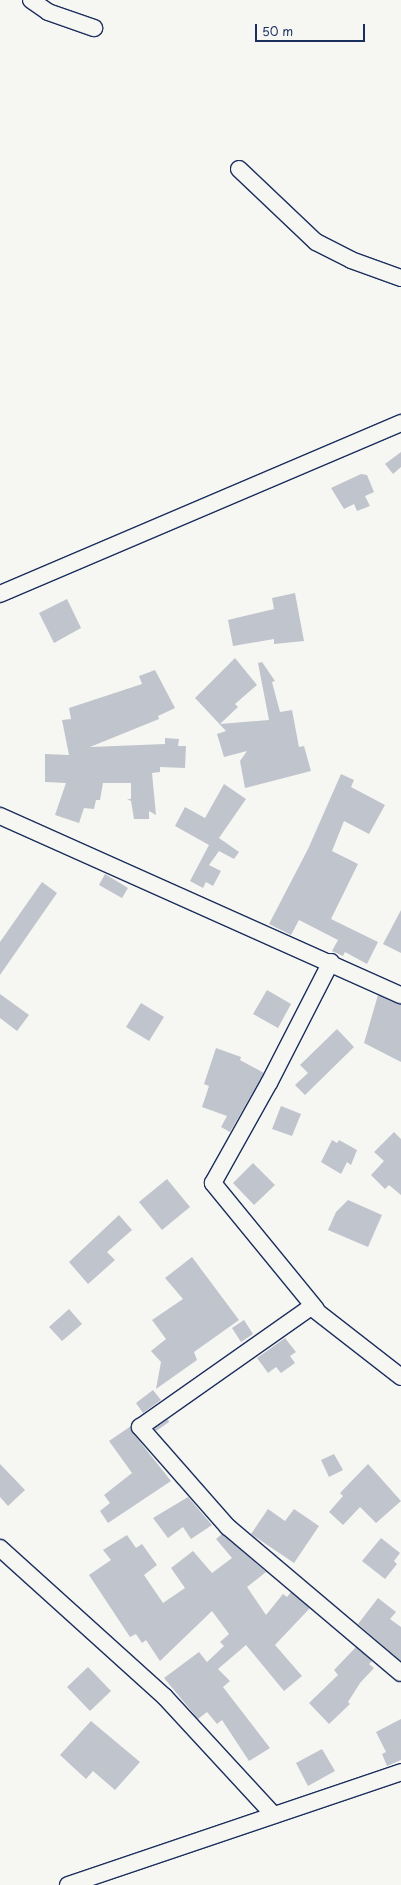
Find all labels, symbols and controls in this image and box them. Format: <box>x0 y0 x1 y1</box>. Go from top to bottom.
scale bar <box>257 16 367 42</box>
text: 50 m <box>262 22 293 40</box>

